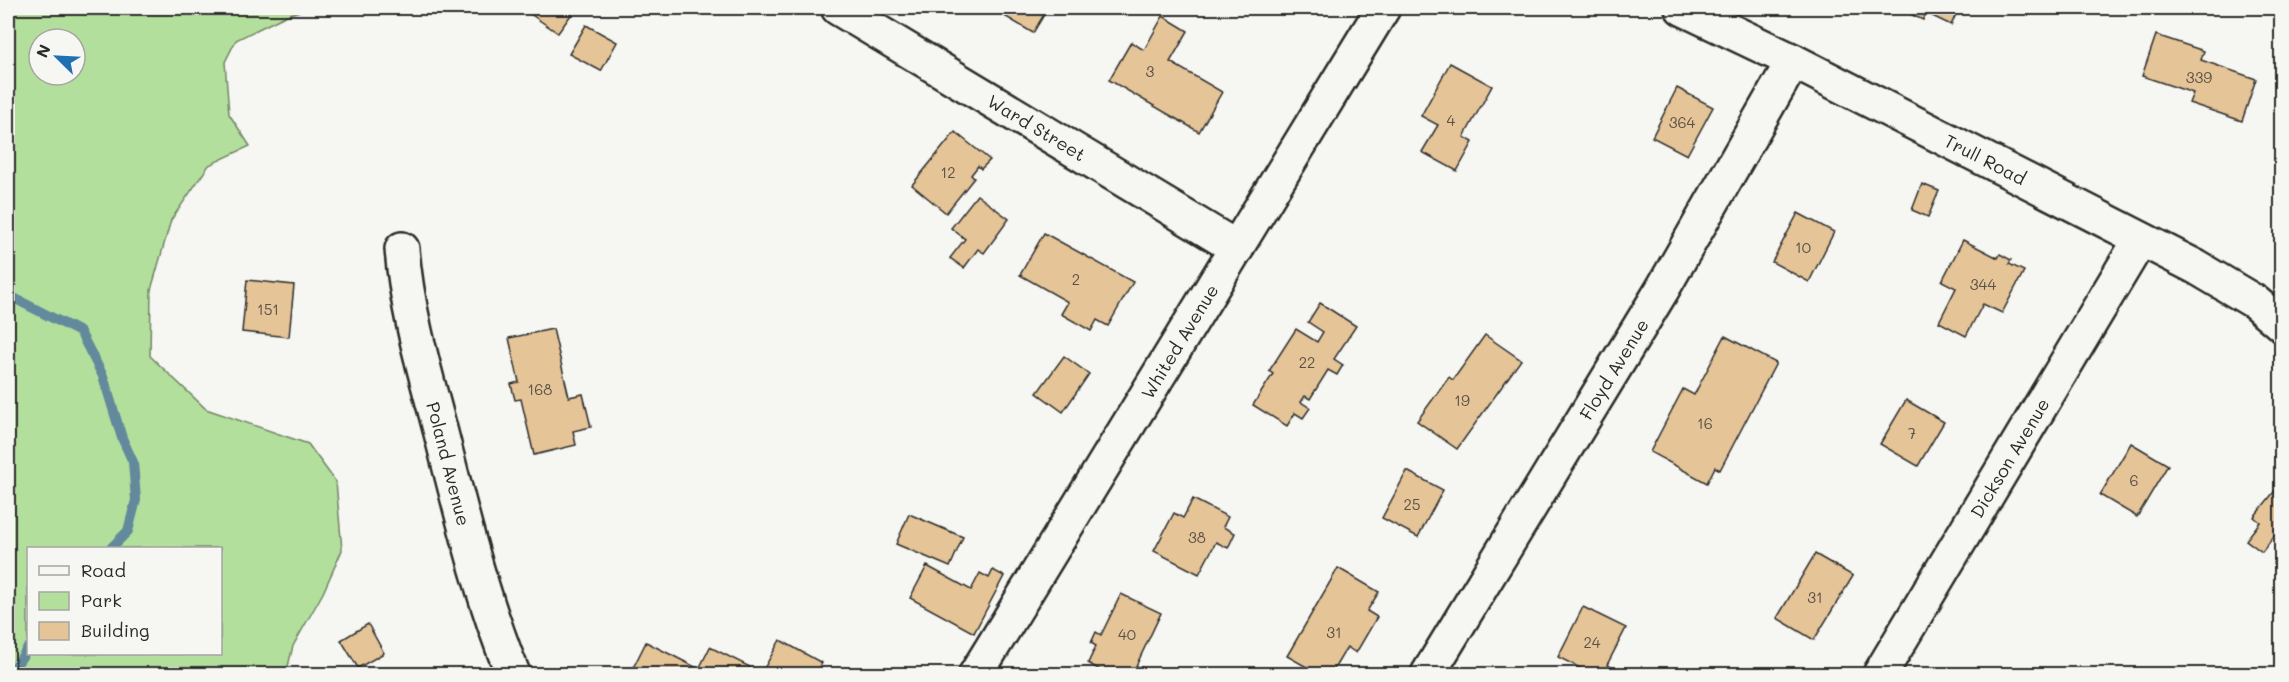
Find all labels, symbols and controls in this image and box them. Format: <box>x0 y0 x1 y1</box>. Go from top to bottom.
north arrow <box>27 27 87 87</box>
text: N <box>31 41 55 61</box>
house number: 3 <box>1146 61 1155 81</box>
house number: 339 <box>2186 67 2212 87</box>
street label: Ward Street <box>983 89 1090 166</box>
house number: 4 <box>1447 110 1456 130</box>
house number: 364 <box>1669 112 1696 132</box>
street label: Trull Road <box>1940 128 2030 190</box>
house number: 12 <box>940 162 956 182</box>
house number: 10 <box>1795 237 1811 257</box>
house number: 2 <box>1072 269 1080 289</box>
house number: 344 <box>1970 274 1996 294</box>
street label: Whited Avenue <box>1135 279 1224 403</box>
house number: 151 <box>257 299 279 319</box>
street label: Floyd Avenue <box>1574 314 1654 424</box>
house number: 22 <box>1299 352 1315 372</box>
house number: 168 <box>528 379 552 399</box>
house number: 19 <box>1454 390 1470 410</box>
street label: Dickson Avenue <box>1964 394 2055 522</box>
street label: Poland Avenue <box>421 399 476 528</box>
house number: 16 <box>1697 413 1713 433</box>
house number: 7 <box>1908 423 1916 443</box>
house number: 6 <box>2129 470 2139 490</box>
house number: 25 <box>1403 494 1421 514</box>
house number: 38 <box>1188 527 1206 547</box>
legend <box>27 547 222 655</box>
text: Road <box>81 558 126 582</box>
house number: 31 <box>1807 587 1823 607</box>
text: Park <box>81 588 122 612</box>
text: Building <box>81 618 149 642</box>
house number: 31 <box>1326 622 1342 642</box>
house number: 40 <box>1118 624 1136 644</box>
house number: 24 <box>1583 632 1601 652</box>

